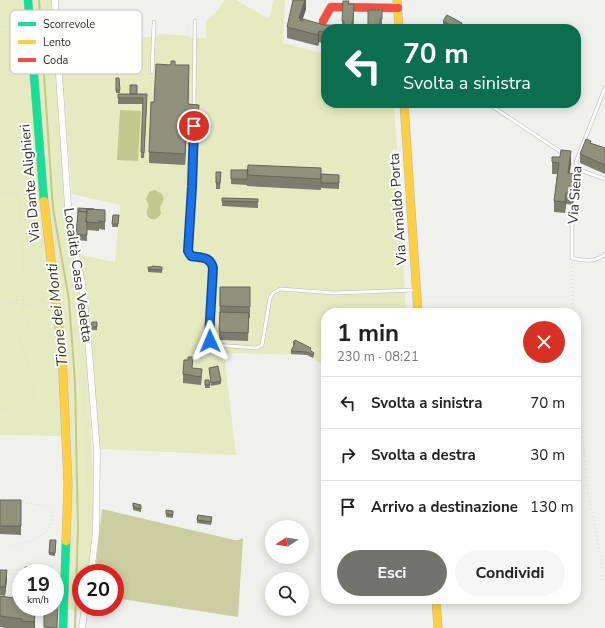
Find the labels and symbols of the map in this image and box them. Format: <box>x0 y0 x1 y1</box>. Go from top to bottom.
legend <box>10 10 142 74</box>
text: Scorrevole <box>43 17 95 32</box>
text: Lento <box>43 35 71 50</box>
text: Coda <box>43 53 69 68</box>
pin <box>177 109 211 143</box>
street label: Via Dante Alighieri <box>15 123 45 244</box>
street label: Via Arnaldo Porta <box>385 152 411 267</box>
street label: Via Siena <box>563 165 587 226</box>
street label: Località Casa Vedetta <box>59 206 97 344</box>
water label: Tione dei Monti <box>42 262 72 368</box>
position arrow <box>189 320 231 362</box>
north arrow <box>265 520 309 564</box>
speed limit sign: 20 <box>72 564 124 616</box>

